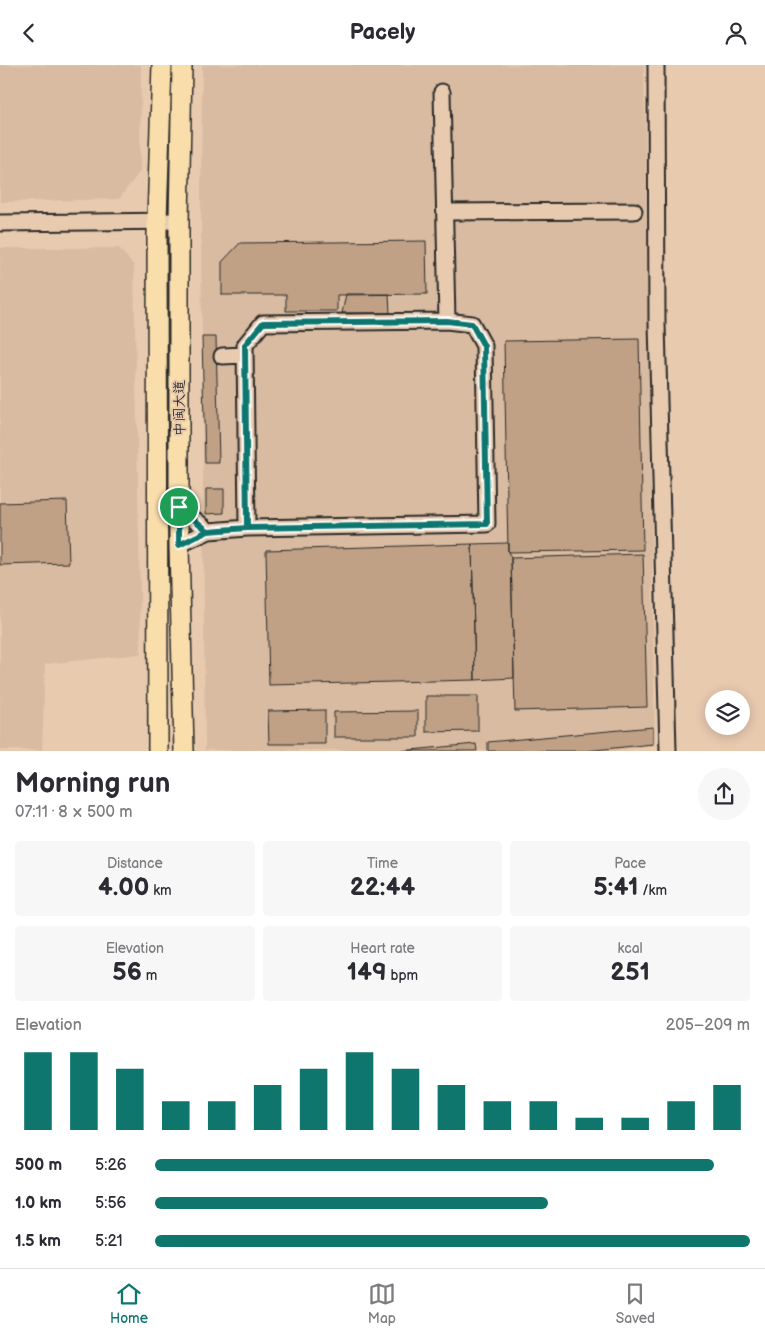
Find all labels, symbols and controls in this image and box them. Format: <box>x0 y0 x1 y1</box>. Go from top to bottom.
icon: back <box>15 19 43 47</box>
text: Pacely <box>350 19 415 46</box>
icon: person <box>722 19 750 47</box>
street label: 中闽大道 <box>171 380 188 436</box>
pin <box>158 486 200 528</box>
icon: arrive <box>165 493 193 521</box>
map controls <box>705 690 750 735</box>
button: layers <box>705 690 750 735</box>
text: Morning run <box>15 767 170 800</box>
button: share <box>698 768 750 820</box>
text: 07:11 · 8 × 500 m <box>15 803 132 822</box>
text: Distance <box>107 855 163 872</box>
text: Time <box>367 855 398 872</box>
text: Pace <box>614 855 646 872</box>
text: 4.00 <box>98 872 149 903</box>
text: 22:44 <box>350 872 415 903</box>
text: 5:41 <box>593 872 638 903</box>
text: km <box>149 882 172 899</box>
text: /km <box>638 882 667 899</box>
text: Elevation <box>106 940 164 957</box>
text: Heart rate <box>350 940 415 957</box>
text: kcal <box>618 940 643 957</box>
text: 56 <box>112 957 142 988</box>
text: 149 <box>347 957 387 988</box>
text: 251 <box>610 957 650 988</box>
text: m <box>142 967 157 984</box>
text: bpm <box>387 967 418 984</box>
text: Elevation <box>15 1016 82 1035</box>
text: 205–209 m <box>666 1016 750 1035</box>
text: 500 m <box>15 1156 62 1175</box>
text: 5:26 <box>95 1156 127 1175</box>
text: 1.0 km <box>15 1194 62 1213</box>
text: 5:56 <box>95 1194 126 1213</box>
text: 1.5 km <box>15 1232 61 1251</box>
text: 5:21 <box>95 1232 123 1251</box>
tab: Home <box>110 1280 148 1327</box>
tab: Map <box>368 1280 396 1327</box>
tab: Saved <box>616 1280 655 1327</box>

